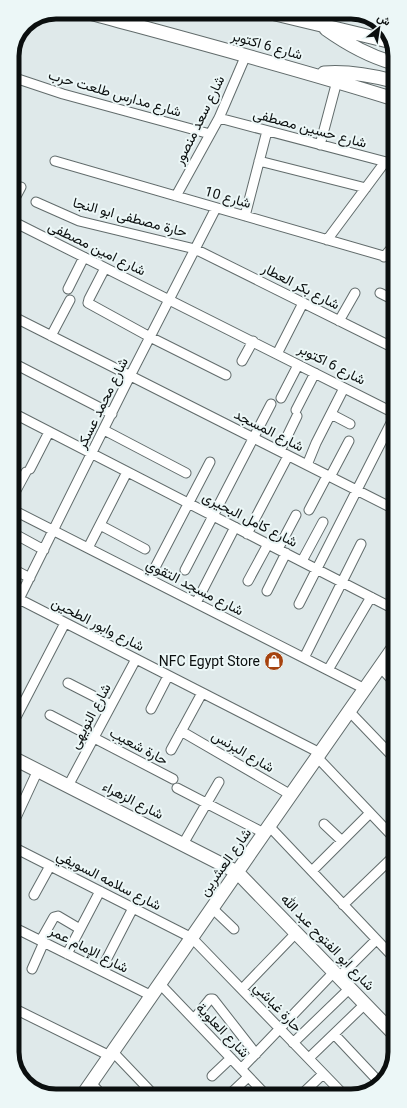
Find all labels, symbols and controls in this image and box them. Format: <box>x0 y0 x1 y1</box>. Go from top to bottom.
north arrow <box>359 8 399 48</box>
text: ش <box>375 11 393 29</box>
street label: شارع 6 اكتوبر <box>228 27 304 66</box>
street label: شارع مدارس طلعت حرب <box>46 66 183 123</box>
street label: شارع سعد منصور <box>170 73 230 169</box>
street label: شارع حسين مصطفى <box>251 105 369 154</box>
street label: شارع 10 <box>202 183 253 214</box>
street label: حارة مصطفى ابو النجا <box>71 194 189 241</box>
street label: شارع امين مصطفى <box>44 217 148 281</box>
street label: شارع بكر العطار <box>257 259 342 315</box>
street label: شارع 6 اكتوبر <box>293 340 368 390</box>
street label: شارع محمد عسكر <box>73 355 134 453</box>
street label: شارع المسجد <box>230 406 306 457</box>
street label: شارع كامل البحيرى <box>199 488 300 552</box>
street label: شارع مسجد التقوي <box>142 556 246 622</box>
street label: شارع وابور الطحين <box>48 594 147 657</box>
shop icon: NFC Egypt Store <box>263 650 285 672</box>
place label: NFC Egypt Store <box>159 653 260 669</box>
street label: شارع النويهى <box>66 681 117 753</box>
street label: حارة شعيب <box>107 724 171 769</box>
street label: شارع البرنس <box>207 727 277 778</box>
street label: شارع الزهراء <box>98 778 166 825</box>
street label: شارع العشرين <box>196 825 257 901</box>
street label: شارع سلامه السويفي <box>52 847 164 917</box>
street label: شارع ابو الفتوح عبد الله <box>276 891 378 996</box>
street label: شارع الإمام عمر <box>45 922 131 978</box>
street label: حارة غباشي <box>248 979 306 1038</box>
street label: شارع العلوية <box>191 1000 253 1063</box>

